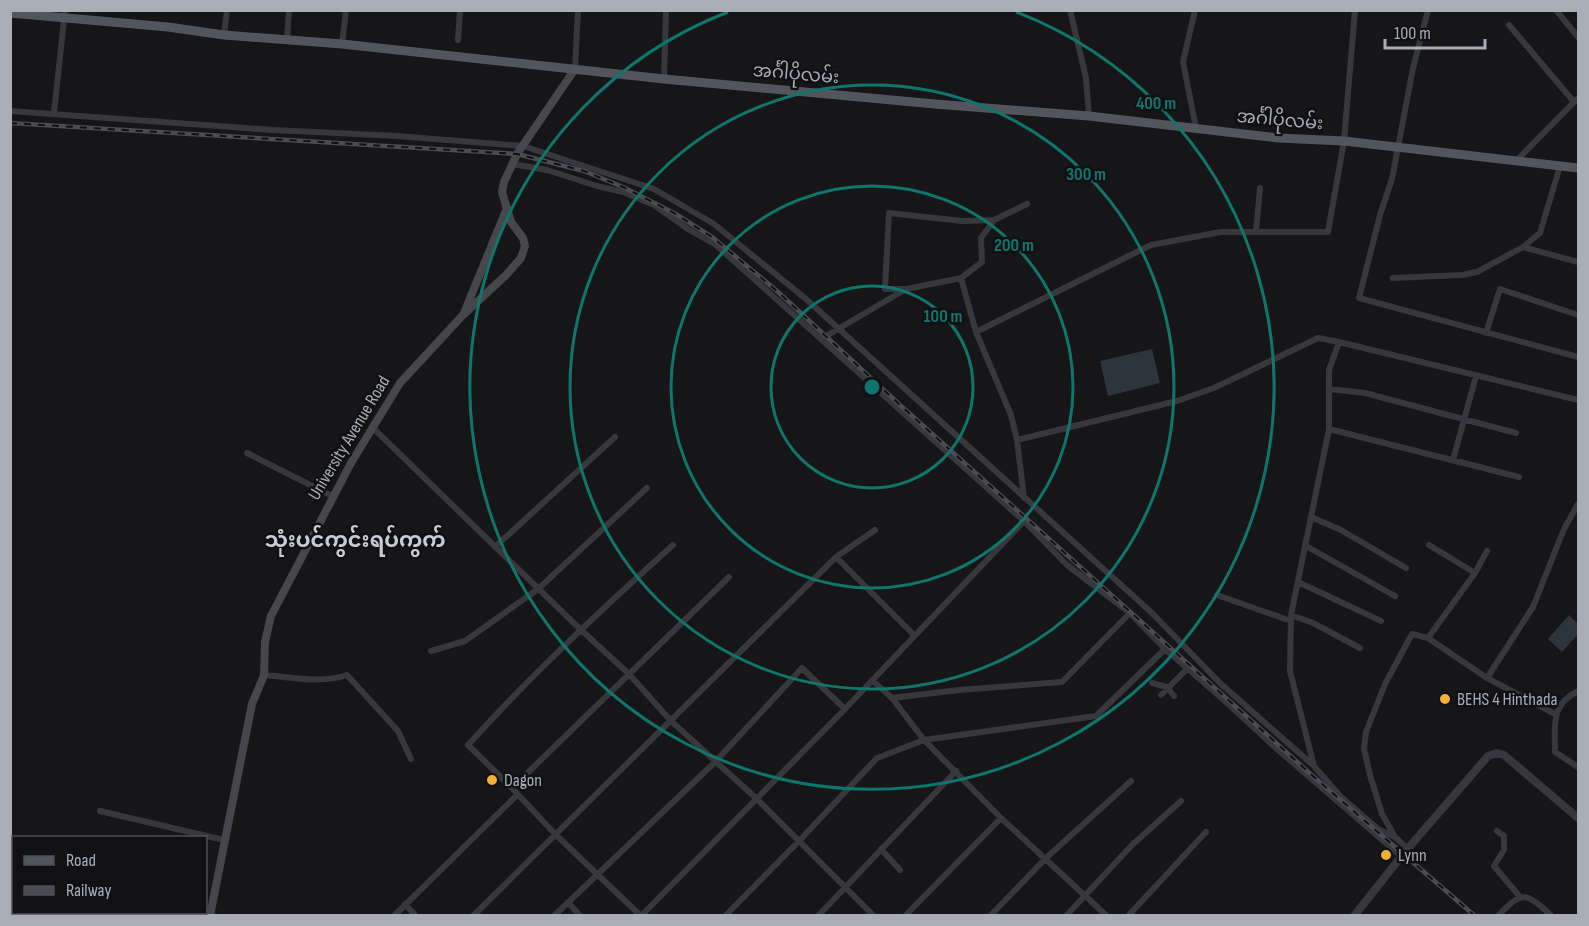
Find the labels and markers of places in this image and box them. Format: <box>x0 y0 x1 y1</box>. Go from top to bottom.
centre of rings <box>862 377 882 397</box>
place label: BEHS 4 Hinthada <box>1457 689 1557 710</box>
marker: BEHS 4 Hinthada <box>1438 692 1452 706</box>
place label: Dagon <box>504 770 542 791</box>
marker: Dagon <box>485 773 499 787</box>
place label: Lynn <box>1398 845 1427 866</box>
marker: Lynn <box>1379 848 1393 862</box>

